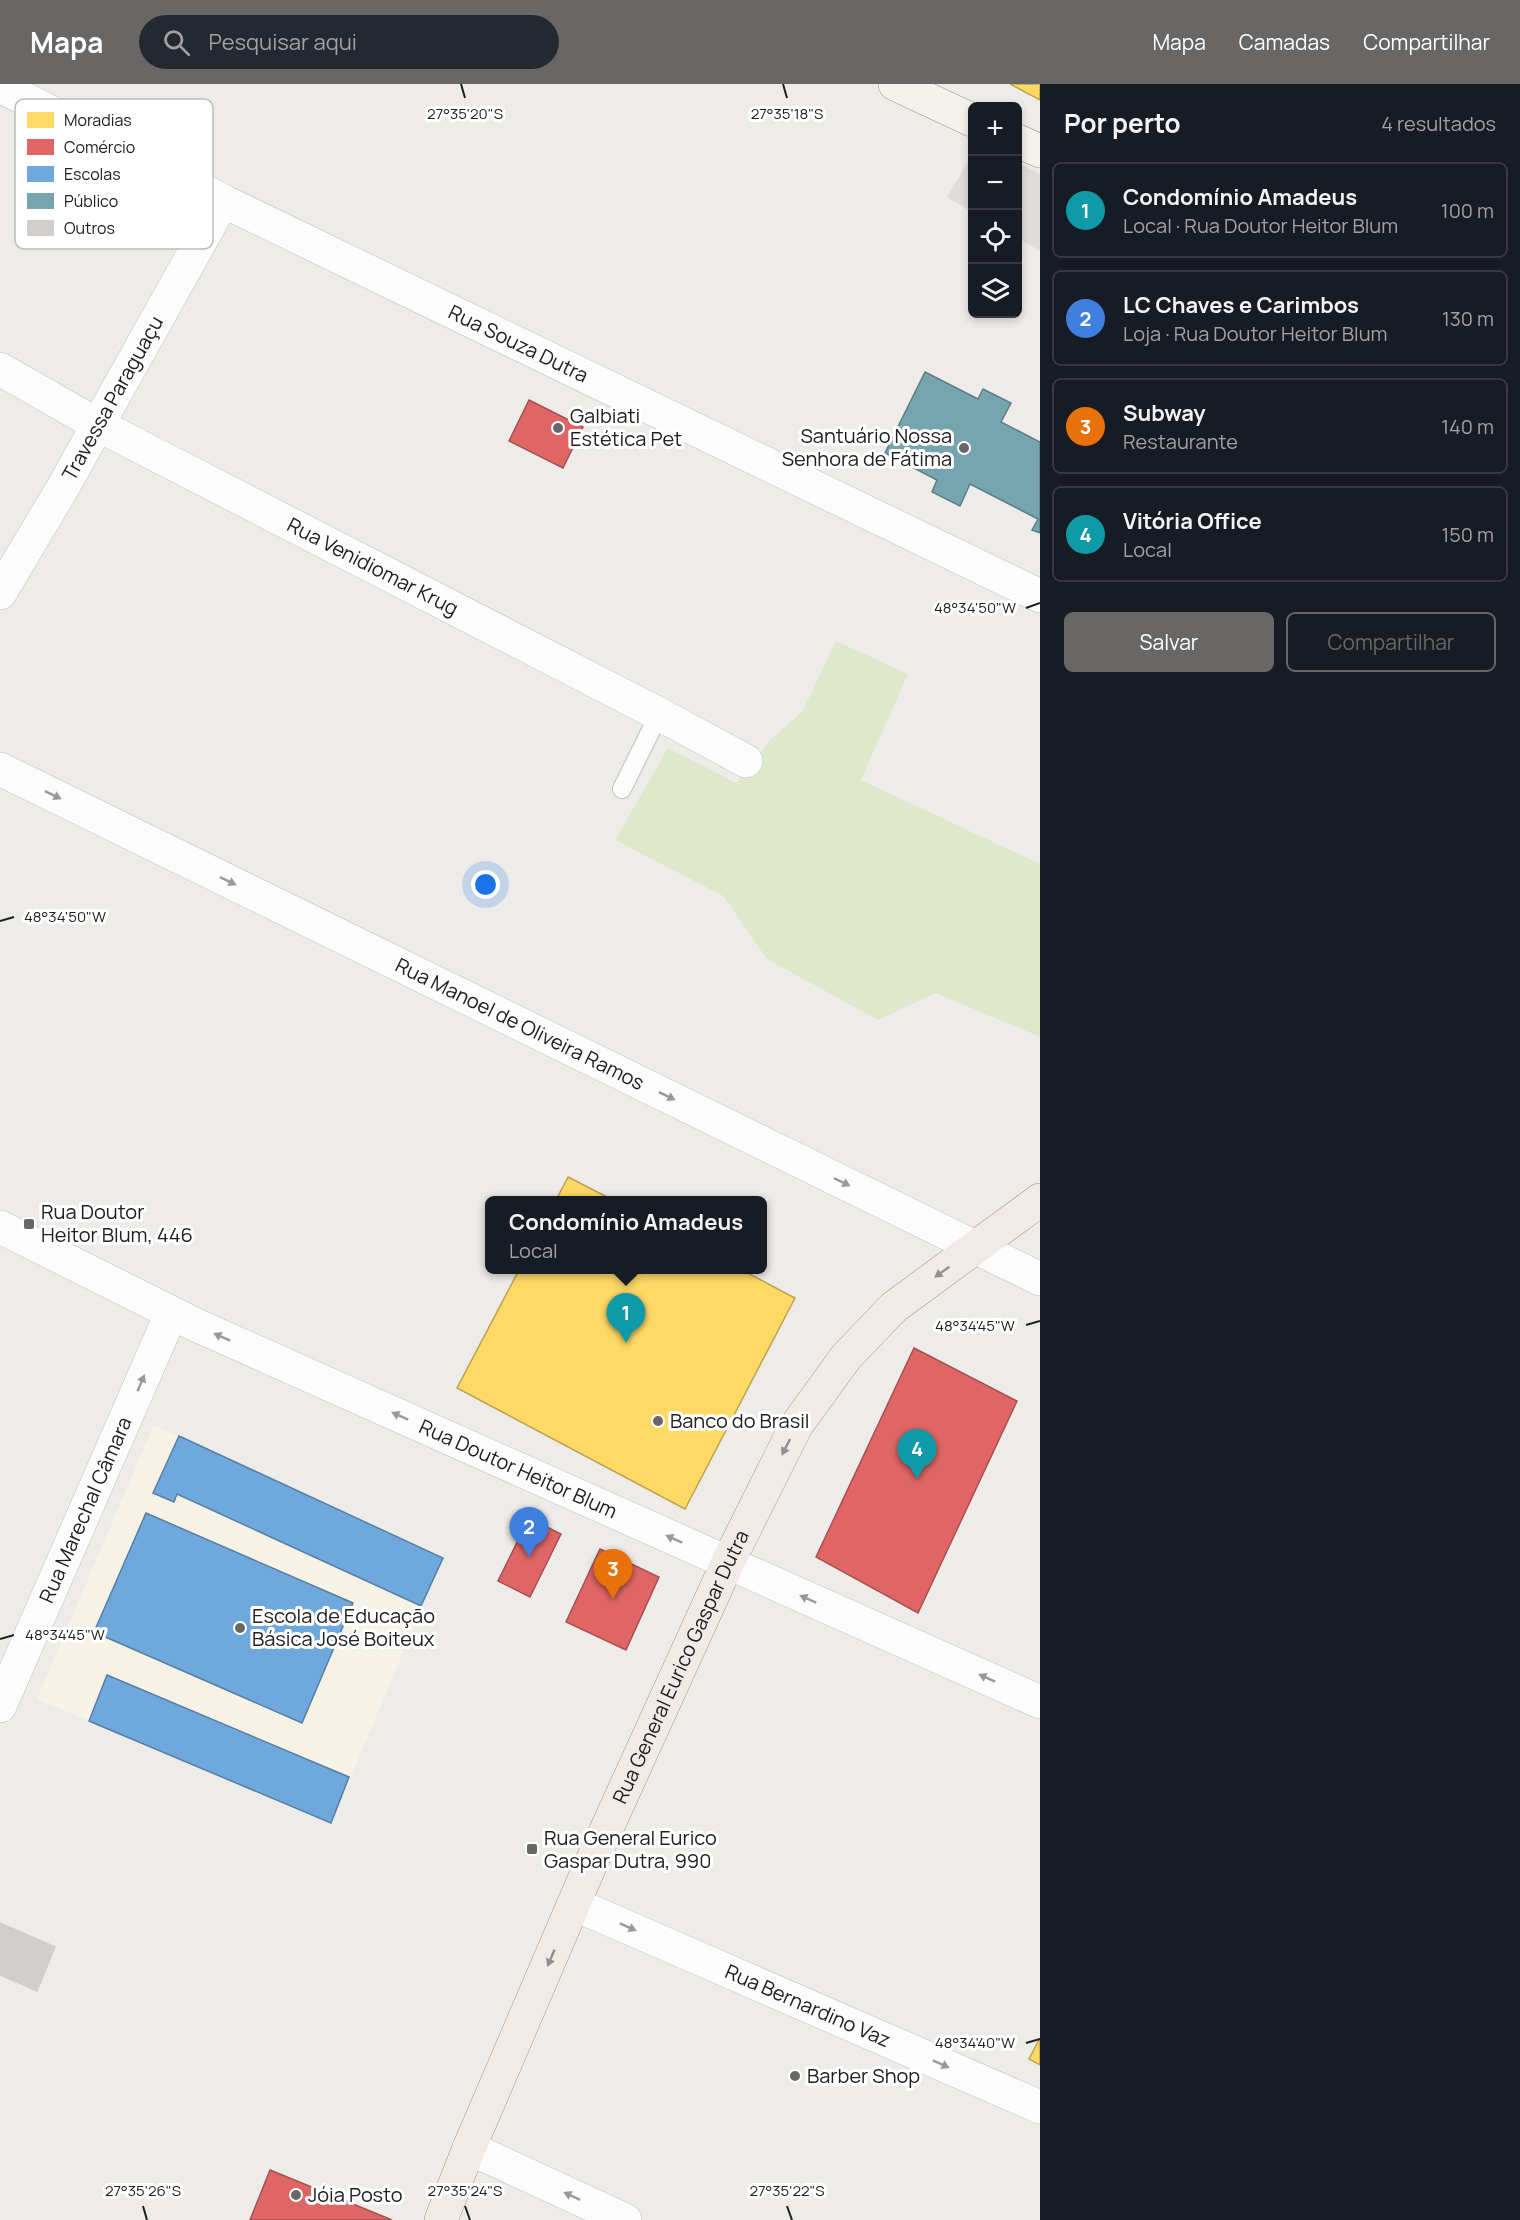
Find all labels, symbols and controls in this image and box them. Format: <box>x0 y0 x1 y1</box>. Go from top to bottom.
search box <box>139 15 559 69</box>
text: Mapa <box>30 23 103 61</box>
icon: search <box>160 26 193 59</box>
text: Pesquisar aqui <box>208 27 357 57</box>
text: Mapa <box>1152 28 1206 56</box>
text: Camadas <box>1239 28 1330 56</box>
text: Compartilhar <box>1363 28 1490 56</box>
legend <box>15 99 213 249</box>
map controls <box>968 102 1022 318</box>
button: + <box>968 102 1022 156</box>
text: 27°35'20"S <box>427 103 503 124</box>
text: 27°35'18"S <box>751 103 823 124</box>
text: Por perto <box>1064 105 1181 141</box>
text: Moradias <box>64 109 132 131</box>
text: 4 resultados <box>1381 110 1496 137</box>
text: Comércio <box>64 136 135 158</box>
button: − <box>968 156 1022 210</box>
text: Escolas <box>64 163 121 185</box>
text: Condomínio Amadeus <box>1123 182 1357 212</box>
text: Público <box>64 190 118 212</box>
text: 1 <box>1081 197 1090 224</box>
text: 100 m <box>1441 197 1494 224</box>
button: locate <box>968 210 1022 264</box>
text: Local · Rua Doutor Heitor Blum <box>1123 212 1398 239</box>
text: Outros <box>64 217 115 239</box>
button: layers <box>968 264 1022 318</box>
text: LC Chaves e Carimbos <box>1123 290 1359 320</box>
street label: Rua Souza Dutra <box>444 298 593 389</box>
text: 2 <box>1080 305 1091 332</box>
text: 130 m <box>1442 305 1494 332</box>
street label: Travessa Paraguaçu <box>55 311 169 485</box>
text: Loja · Rua Doutor Heitor Blum <box>1123 320 1388 347</box>
text: Subway <box>1123 398 1206 428</box>
place label: Galbiati Estética Pet <box>570 402 682 452</box>
text: 3 <box>1080 413 1091 440</box>
text: 140 m <box>1441 413 1494 440</box>
marker: Galbiati Estética Pet <box>551 421 565 435</box>
place label: Santuário Nossa Senhora de Fátima <box>782 422 952 472</box>
text: Restaurante <box>1123 428 1238 455</box>
marker: Santuário Nossa Senhora de Fátima <box>957 441 971 455</box>
text: Vitória Office <box>1123 506 1262 536</box>
street label: Rua Venidiomar Krug <box>283 511 463 621</box>
text: 4 <box>1079 521 1092 548</box>
text: 150 m <box>1441 521 1494 548</box>
text: Local <box>1123 536 1172 563</box>
text: 48°34'50"W <box>934 597 1016 618</box>
button: Salvar <box>1064 612 1274 672</box>
button: Compartilhar <box>1286 612 1496 672</box>
one-way arrow <box>44 790 61 800</box>
your location <box>471 870 500 899</box>
one-way arrow <box>219 876 236 885</box>
text: 48°34'50"W <box>24 906 106 927</box>
street label: Rua Manoel de Oliveira Ramos <box>391 951 649 1096</box>
one-way arrow <box>658 1091 675 1101</box>
one-way arrow <box>833 1177 850 1186</box>
popup <box>485 1196 767 1274</box>
place label: Rua Doutor Heitor Blum, 446 <box>41 1198 193 1248</box>
text: Condomínio Amadeus <box>509 1207 743 1237</box>
marker: Rua Doutor Heitor Blum, 446 <box>22 1217 36 1231</box>
text: Local <box>509 1237 558 1264</box>
one-way arrow <box>935 1266 951 1278</box>
pin: 1 <box>606 1294 646 1343</box>
text: 48°34'45"W <box>935 1315 1015 1336</box>
one-way arrow <box>213 1332 231 1341</box>
one-way arrow <box>136 1374 146 1392</box>
place label: Banco do Brasil <box>670 1407 809 1434</box>
street label: Rua Marechal Câmara <box>33 1412 138 1607</box>
one-way arrow <box>392 1412 409 1421</box>
street label: Rua Doutor Heitor Blum <box>415 1412 622 1524</box>
marker: Banco do Brasil <box>651 1414 665 1428</box>
pin: 4 <box>898 1430 936 1479</box>
one-way arrow <box>781 1438 791 1455</box>
pin: 2 <box>510 1508 548 1557</box>
street label: Rua General Eurico Gaspar Dutra <box>606 1525 755 1808</box>
one-way arrow <box>666 1534 683 1543</box>
pin: 3 <box>594 1550 632 1599</box>
one-way arrow <box>800 1594 817 1603</box>
place label: Escola de Educação Básica José Boiteux <box>252 1602 435 1652</box>
marker: Escola de Educação Básica José Boiteux <box>233 1621 247 1635</box>
text: 48°34'45"W <box>25 1624 105 1645</box>
one-way arrow <box>977 1673 995 1683</box>
place label: Rua General Eurico Gaspar Dutra, 990 <box>544 1824 717 1874</box>
marker: Rua General Eurico Gaspar Dutra, 990 <box>525 1842 539 1856</box>
one-way arrow <box>619 1923 636 1932</box>
one-way arrow <box>546 1949 556 1967</box>
street label: Rua Bernardino Vaz <box>721 1957 895 2053</box>
text: 48°34'40"W <box>935 2032 1015 2053</box>
one-way arrow <box>933 2059 951 2069</box>
place label: Barber Shop <box>807 2062 920 2089</box>
marker: Barber Shop <box>788 2069 802 2083</box>
text: 27°35'26"S <box>105 2180 181 2201</box>
text: 27°35'24"S <box>428 2180 502 2201</box>
text: 27°35'22"S <box>749 2180 825 2201</box>
place label: Jóia Posto <box>308 2181 403 2208</box>
marker: Jóia Posto <box>289 2188 303 2202</box>
one-way arrow <box>563 2191 580 2200</box>

